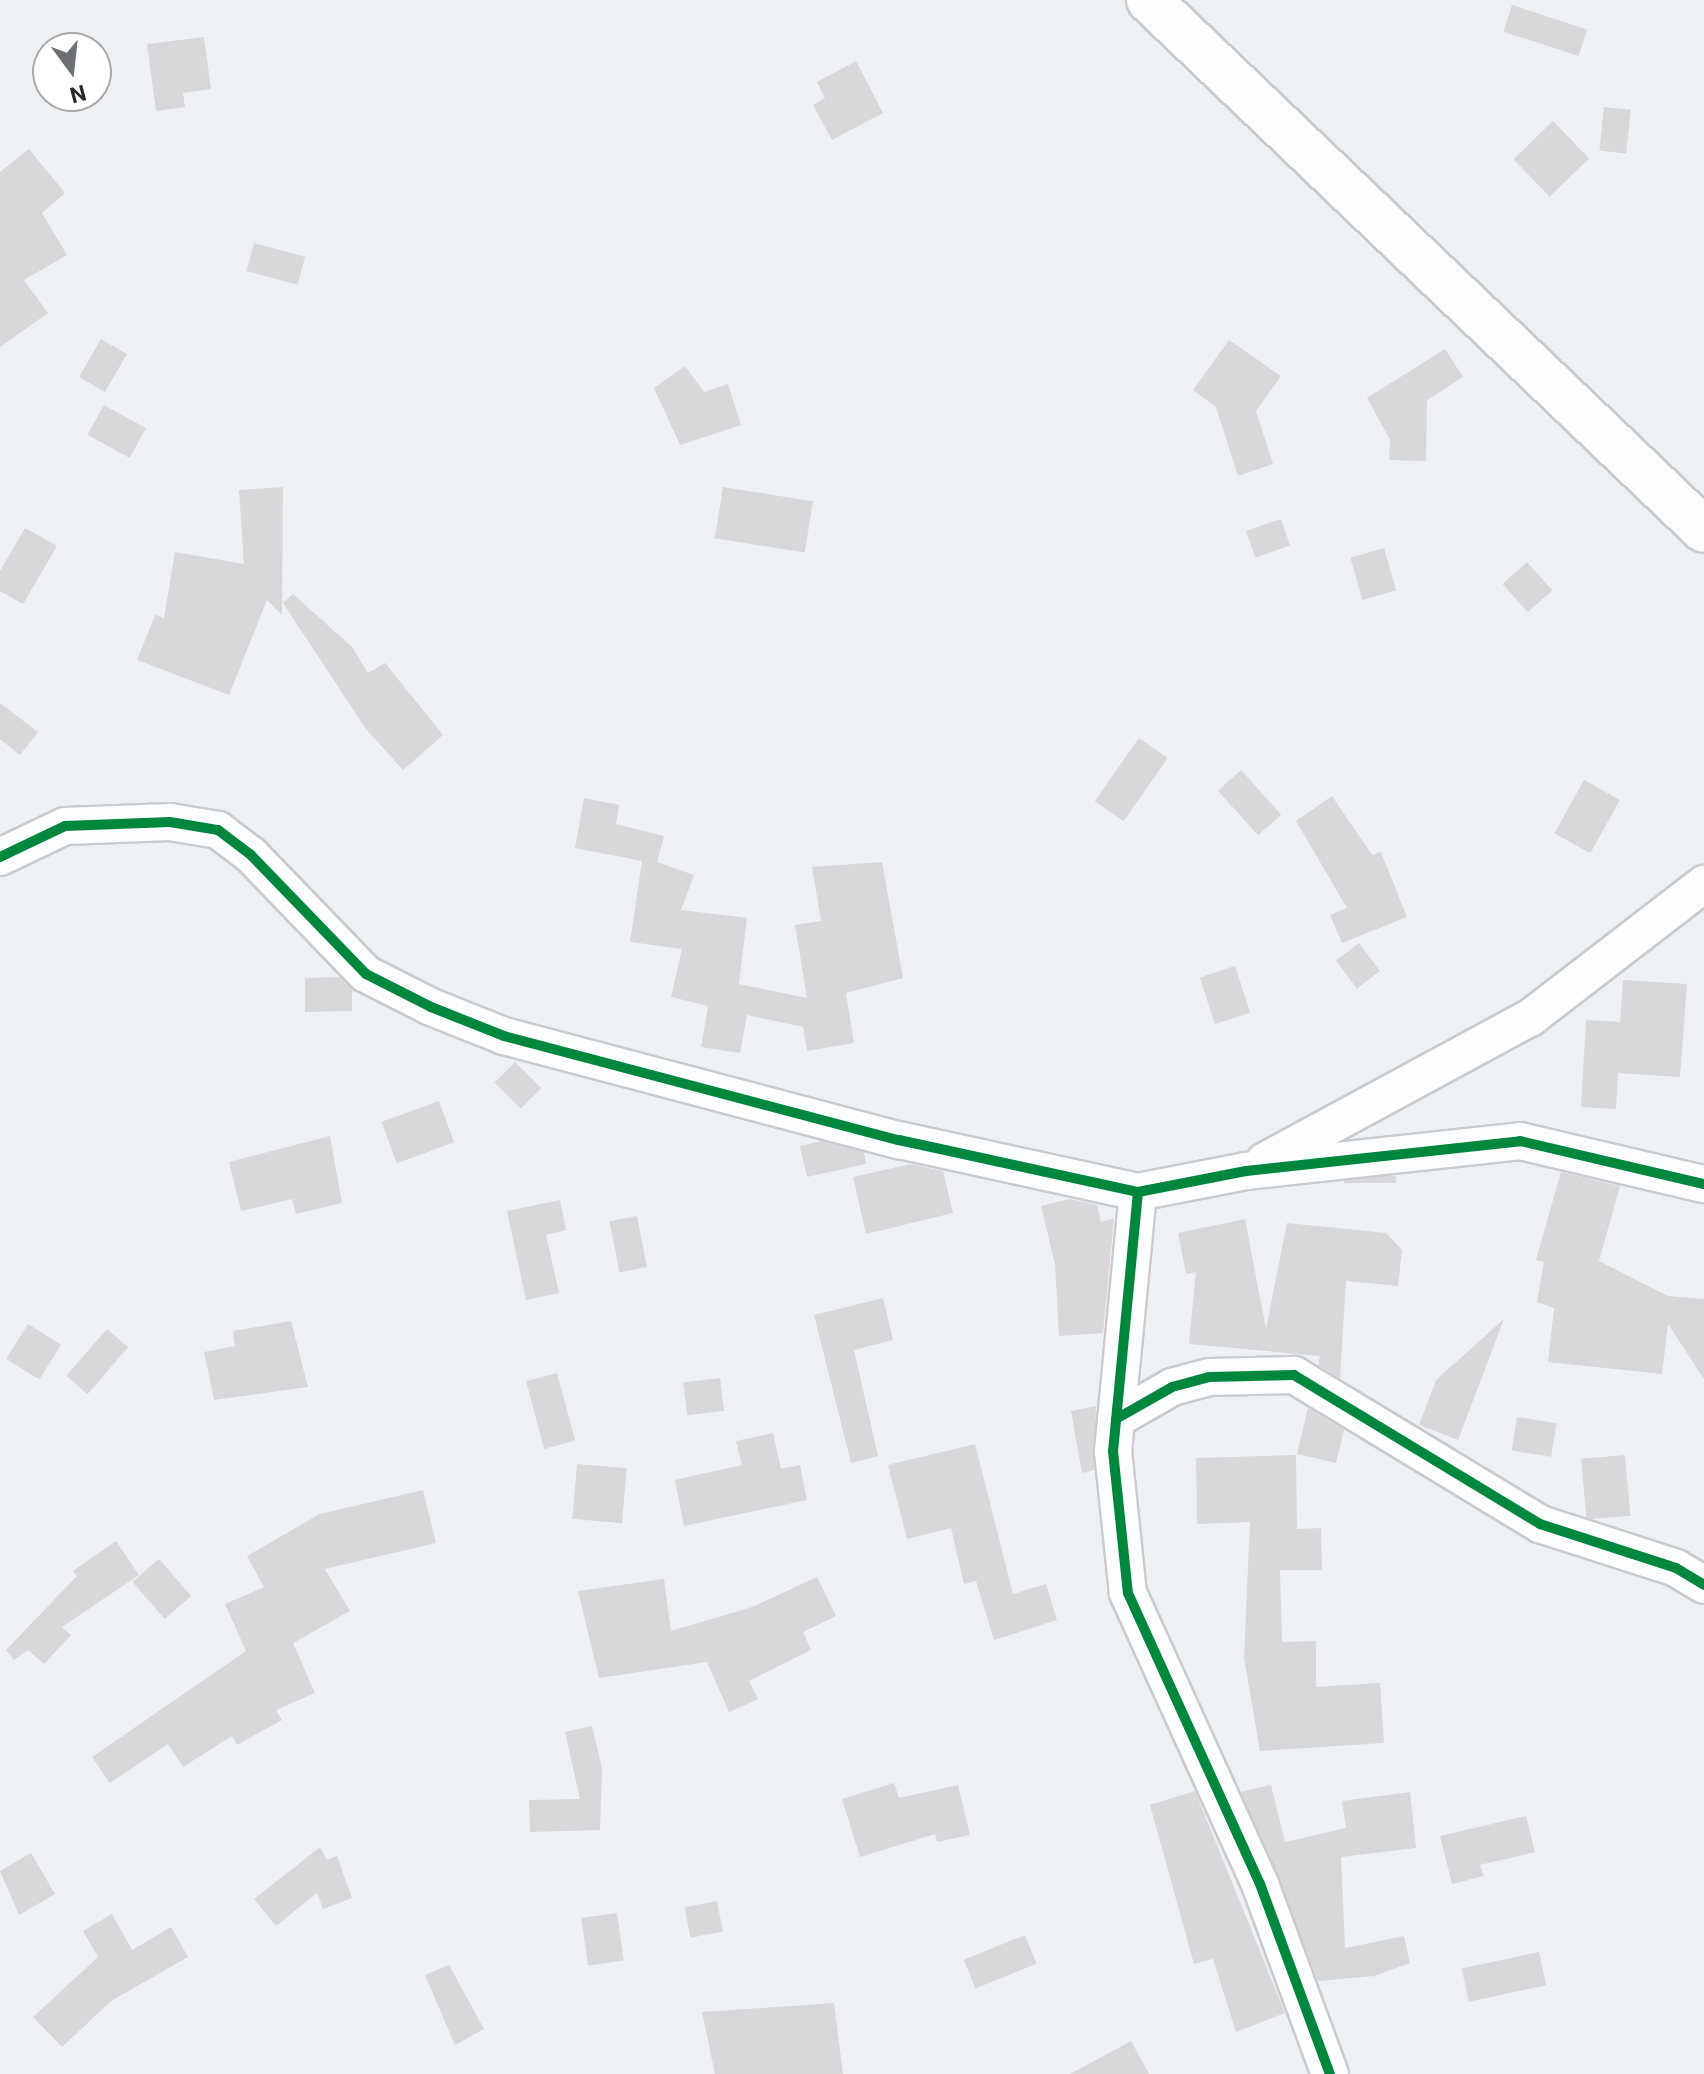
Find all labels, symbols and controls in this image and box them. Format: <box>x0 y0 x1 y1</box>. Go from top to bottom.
north arrow <box>32 32 112 112</box>
text: N <box>67 80 89 108</box>

